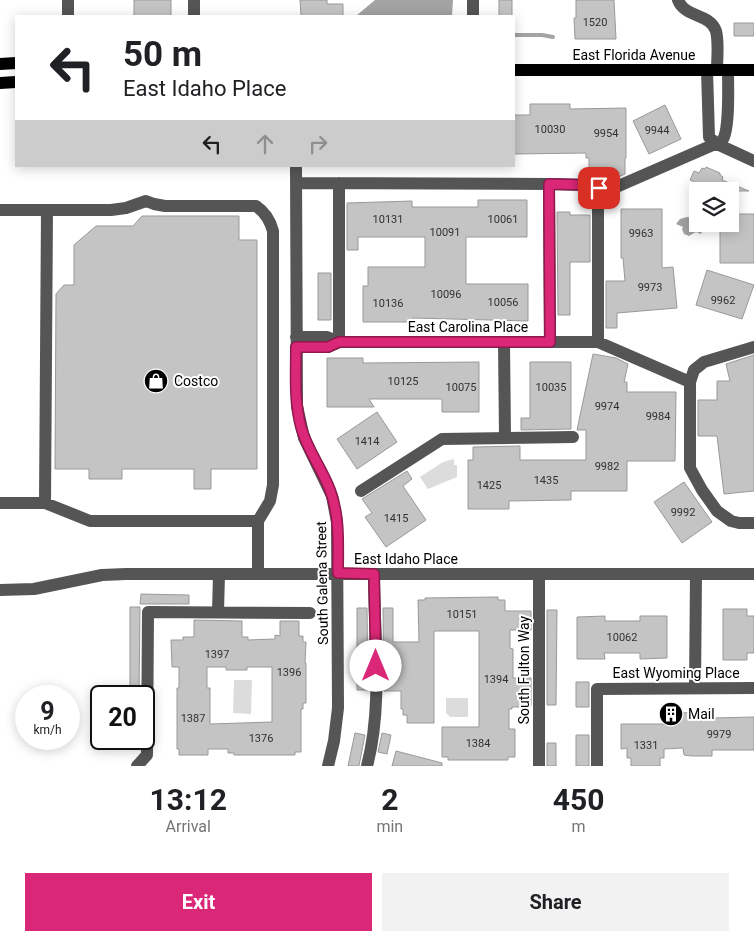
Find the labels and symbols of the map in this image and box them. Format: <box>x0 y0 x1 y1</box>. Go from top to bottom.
house number: 1520 <box>583 16 607 29</box>
street label: East Florida Avenue <box>573 47 695 63</box>
house number: 10030 <box>535 123 565 136</box>
house number: 9944 <box>645 124 669 137</box>
house number: 9954 <box>594 127 618 140</box>
pin <box>578 167 620 209</box>
house number: 10131 <box>373 213 403 226</box>
house number: 10061 <box>488 213 518 226</box>
house number: 10091 <box>430 226 460 239</box>
house number: 9963 <box>629 227 653 240</box>
house number: 9973 <box>638 281 662 294</box>
house number: 10096 <box>431 288 461 301</box>
house number: 9962 <box>711 294 735 307</box>
house number: 10056 <box>488 296 518 309</box>
house number: 10136 <box>373 297 403 310</box>
street label: East Carolina Place <box>408 319 528 335</box>
shop icon: Costco <box>143 368 169 394</box>
place label: Costco <box>174 373 218 389</box>
house number: 10125 <box>388 375 418 388</box>
house number: 10075 <box>446 381 476 394</box>
house number: 10035 <box>536 381 566 394</box>
house number: 9974 <box>595 400 619 413</box>
house number: 9984 <box>646 410 670 423</box>
house number: 1414 <box>355 435 379 448</box>
house number: 9982 <box>595 460 619 473</box>
house number: 1435 <box>534 474 558 487</box>
house number: 1425 <box>477 479 501 492</box>
house number: 9992 <box>671 506 695 519</box>
house number: 1415 <box>384 512 408 525</box>
street label: South Galena Street <box>313 521 331 645</box>
street label: East Idaho Place <box>354 551 458 567</box>
house number: 10151 <box>447 608 477 621</box>
street label: South Fulton Way <box>516 615 532 724</box>
house number: 10062 <box>607 631 637 644</box>
position arrow <box>349 639 401 691</box>
house number: 1397 <box>205 648 229 661</box>
street label: East Wyoming Place <box>612 665 740 681</box>
house number: 1396 <box>277 666 301 679</box>
house number: 1394 <box>484 673 508 686</box>
speed limit sign: 20 <box>90 685 155 750</box>
building icon: Mail <box>658 701 684 727</box>
place label: Mail <box>688 706 715 722</box>
house number: 1387 <box>181 712 205 725</box>
house number: 9979 <box>707 728 731 741</box>
house number: 1376 <box>249 732 273 745</box>
house number: 1384 <box>466 737 490 750</box>
house number: 1331 <box>634 739 658 752</box>

